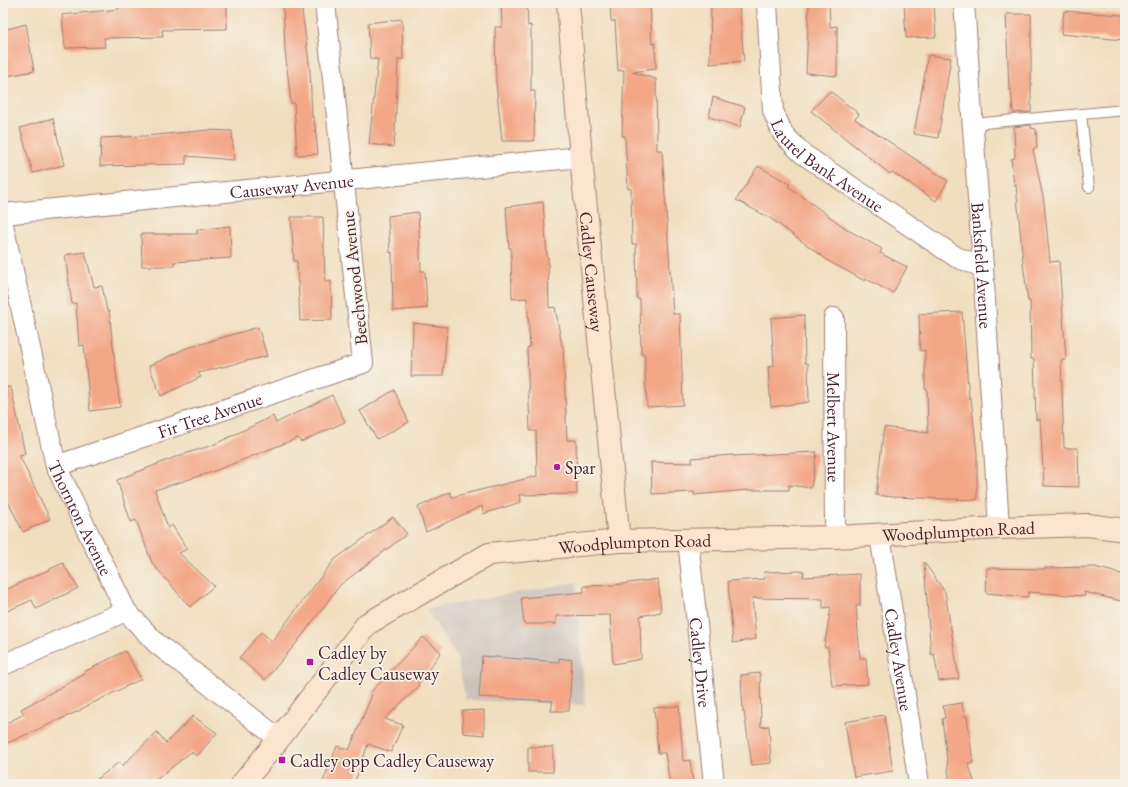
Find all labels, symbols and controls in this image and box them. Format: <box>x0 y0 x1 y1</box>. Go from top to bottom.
street label: Laurel Bank Avenue <box>766 115 888 217</box>
street label: Causeway Avenue <box>228 168 355 203</box>
street label: Banksfield Avenue <box>967 201 998 329</box>
street label: Beechwood Avenue <box>336 210 372 346</box>
street label: Cadley Causeway <box>575 210 610 333</box>
street label: Melbert Avenue <box>823 372 846 482</box>
street label: Fir Tree Avenue <box>154 386 265 443</box>
street label: Thornton Avenue <box>43 456 118 579</box>
place label: Spar <box>565 456 596 479</box>
marker: Spar <box>552 462 562 472</box>
street label: Woodplumpton Road <box>881 515 1036 546</box>
street label: Woodplumpton Road <box>557 528 712 559</box>
street label: Cadley Avenue <box>880 606 919 712</box>
street label: Cadley Drive <box>685 616 717 708</box>
place label: Cadley by Cadley Causeway <box>318 641 439 685</box>
marker: Cadley by Cadley Causeway <box>305 657 315 667</box>
place label: Cadley opp Cadley Causeway <box>290 749 494 772</box>
marker: Cadley opp Cadley Causeway <box>277 755 287 765</box>

